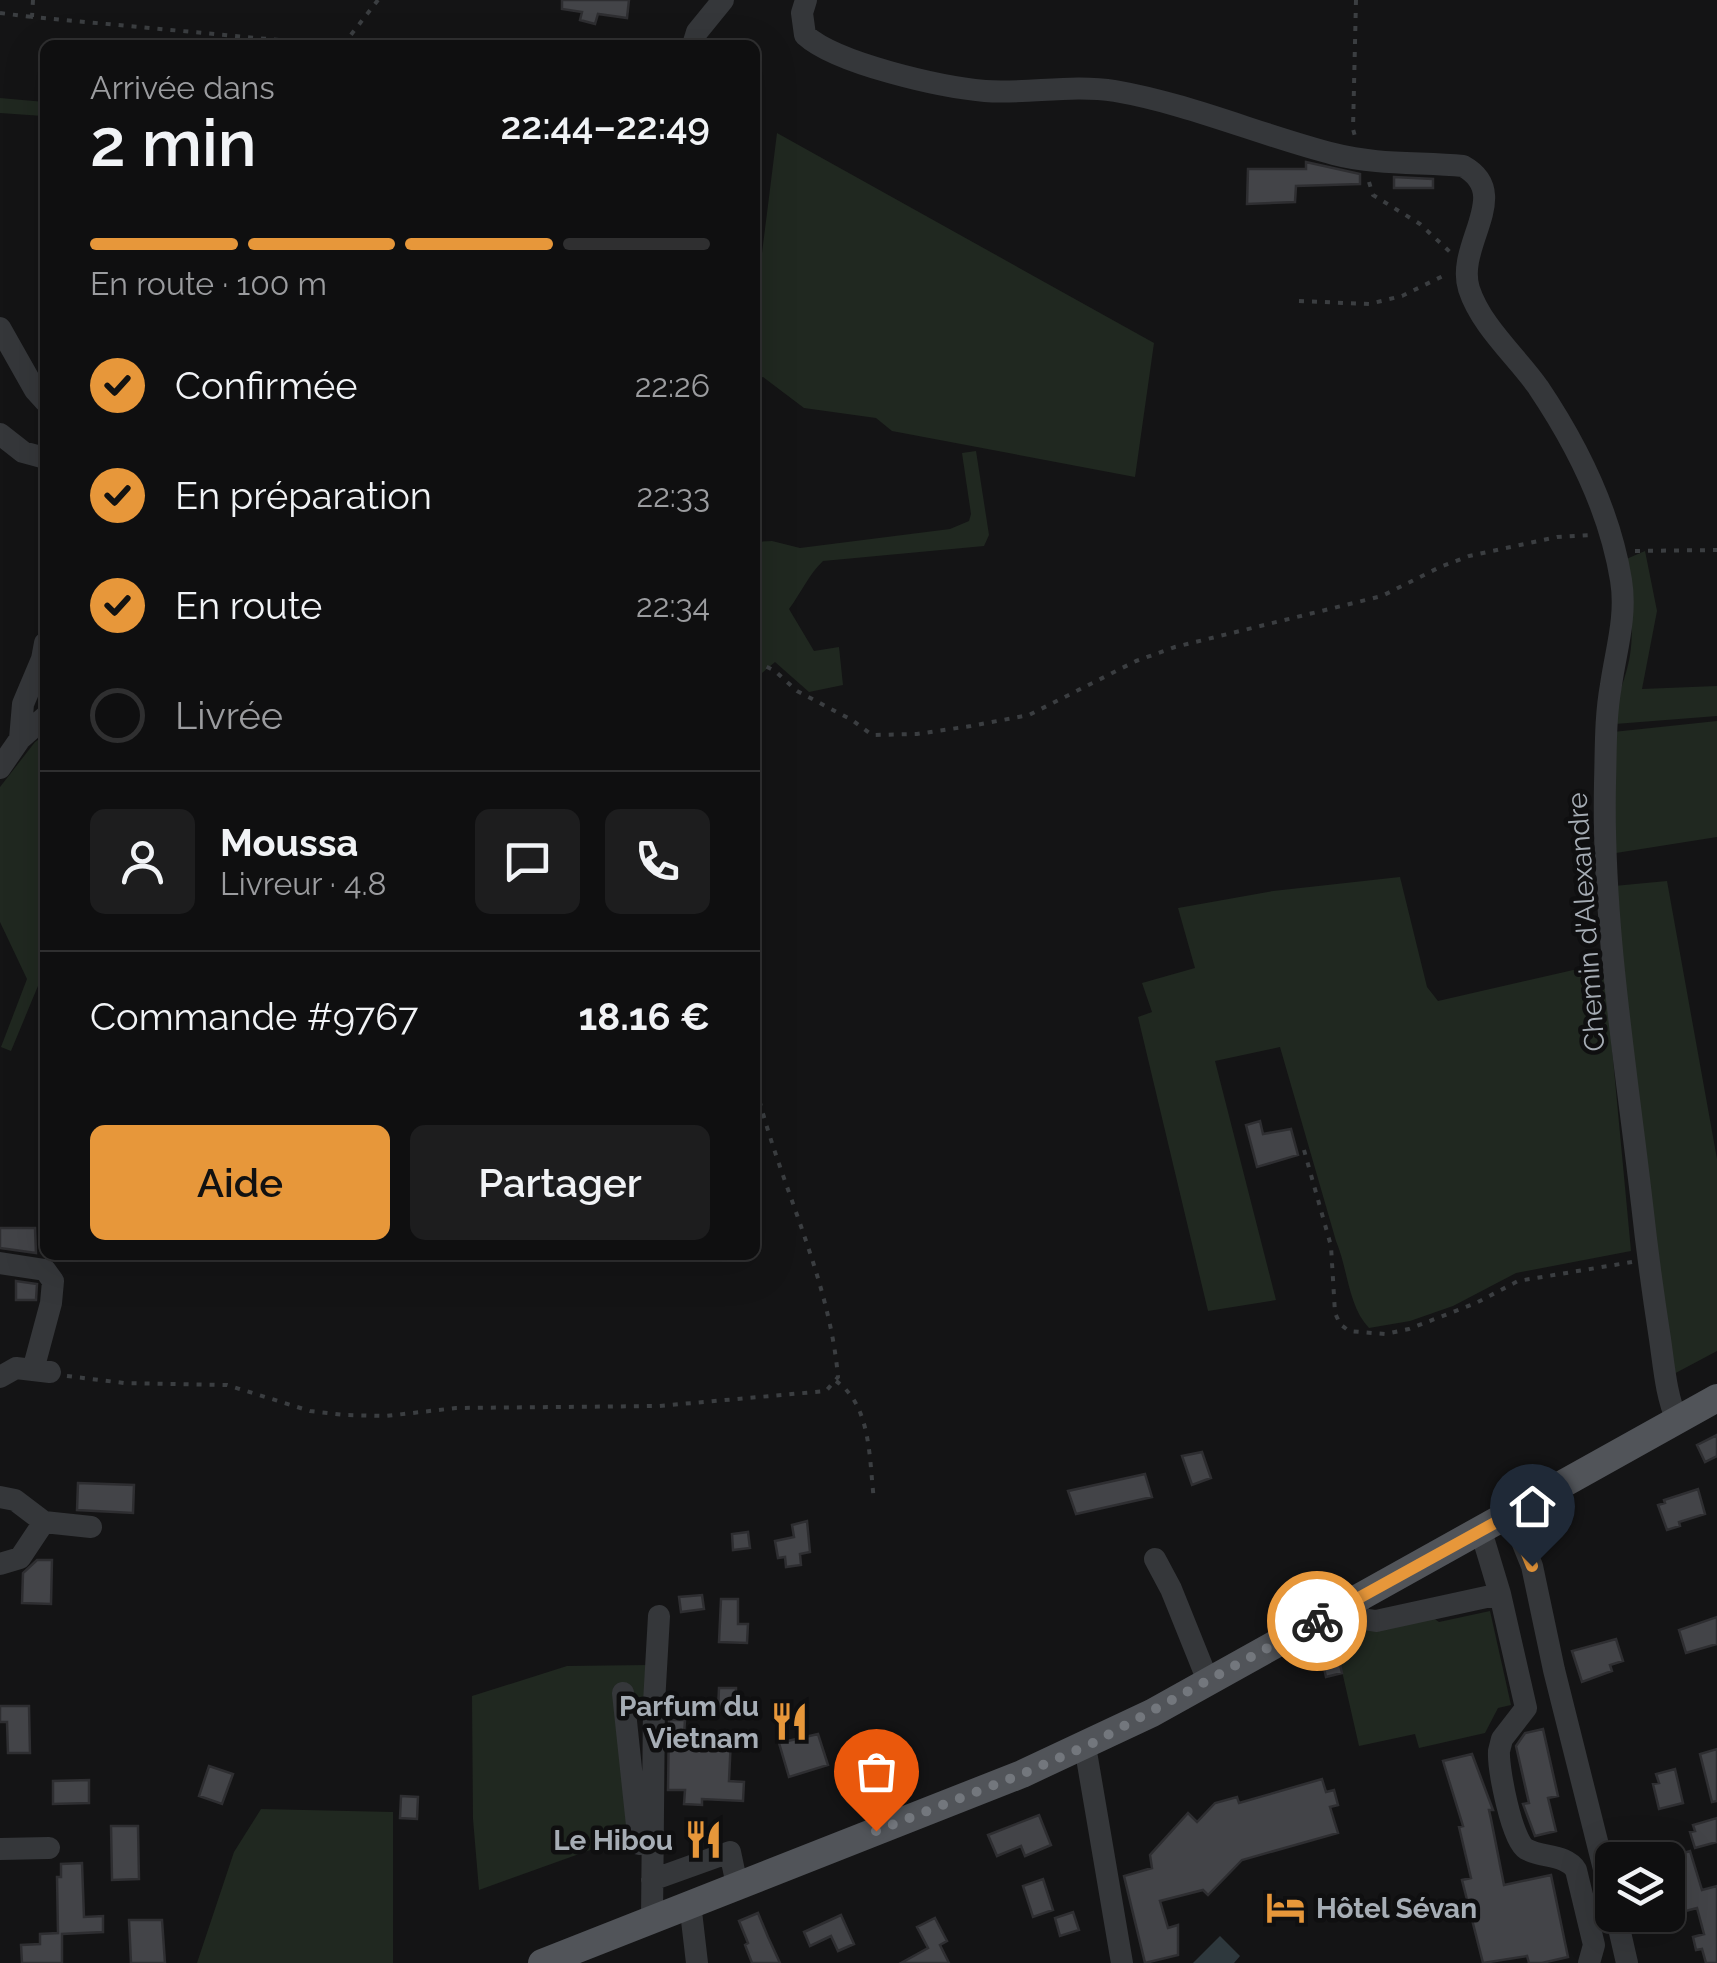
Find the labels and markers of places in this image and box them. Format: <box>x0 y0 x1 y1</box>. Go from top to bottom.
pin <box>1490 1464 1575 1567</box>
place label: Parfum du Vietnam <box>619 1690 759 1755</box>
restaurant icon: Parfum du Vietnam <box>768 1701 810 1743</box>
pin <box>834 1729 919 1832</box>
restaurant icon: Le Hibou <box>682 1819 724 1861</box>
place label: Le Hibou <box>553 1824 673 1857</box>
hotel icon: Hôtel Sévan <box>1265 1887 1307 1929</box>
place label: Hôtel Sévan <box>1316 1892 1477 1925</box>

